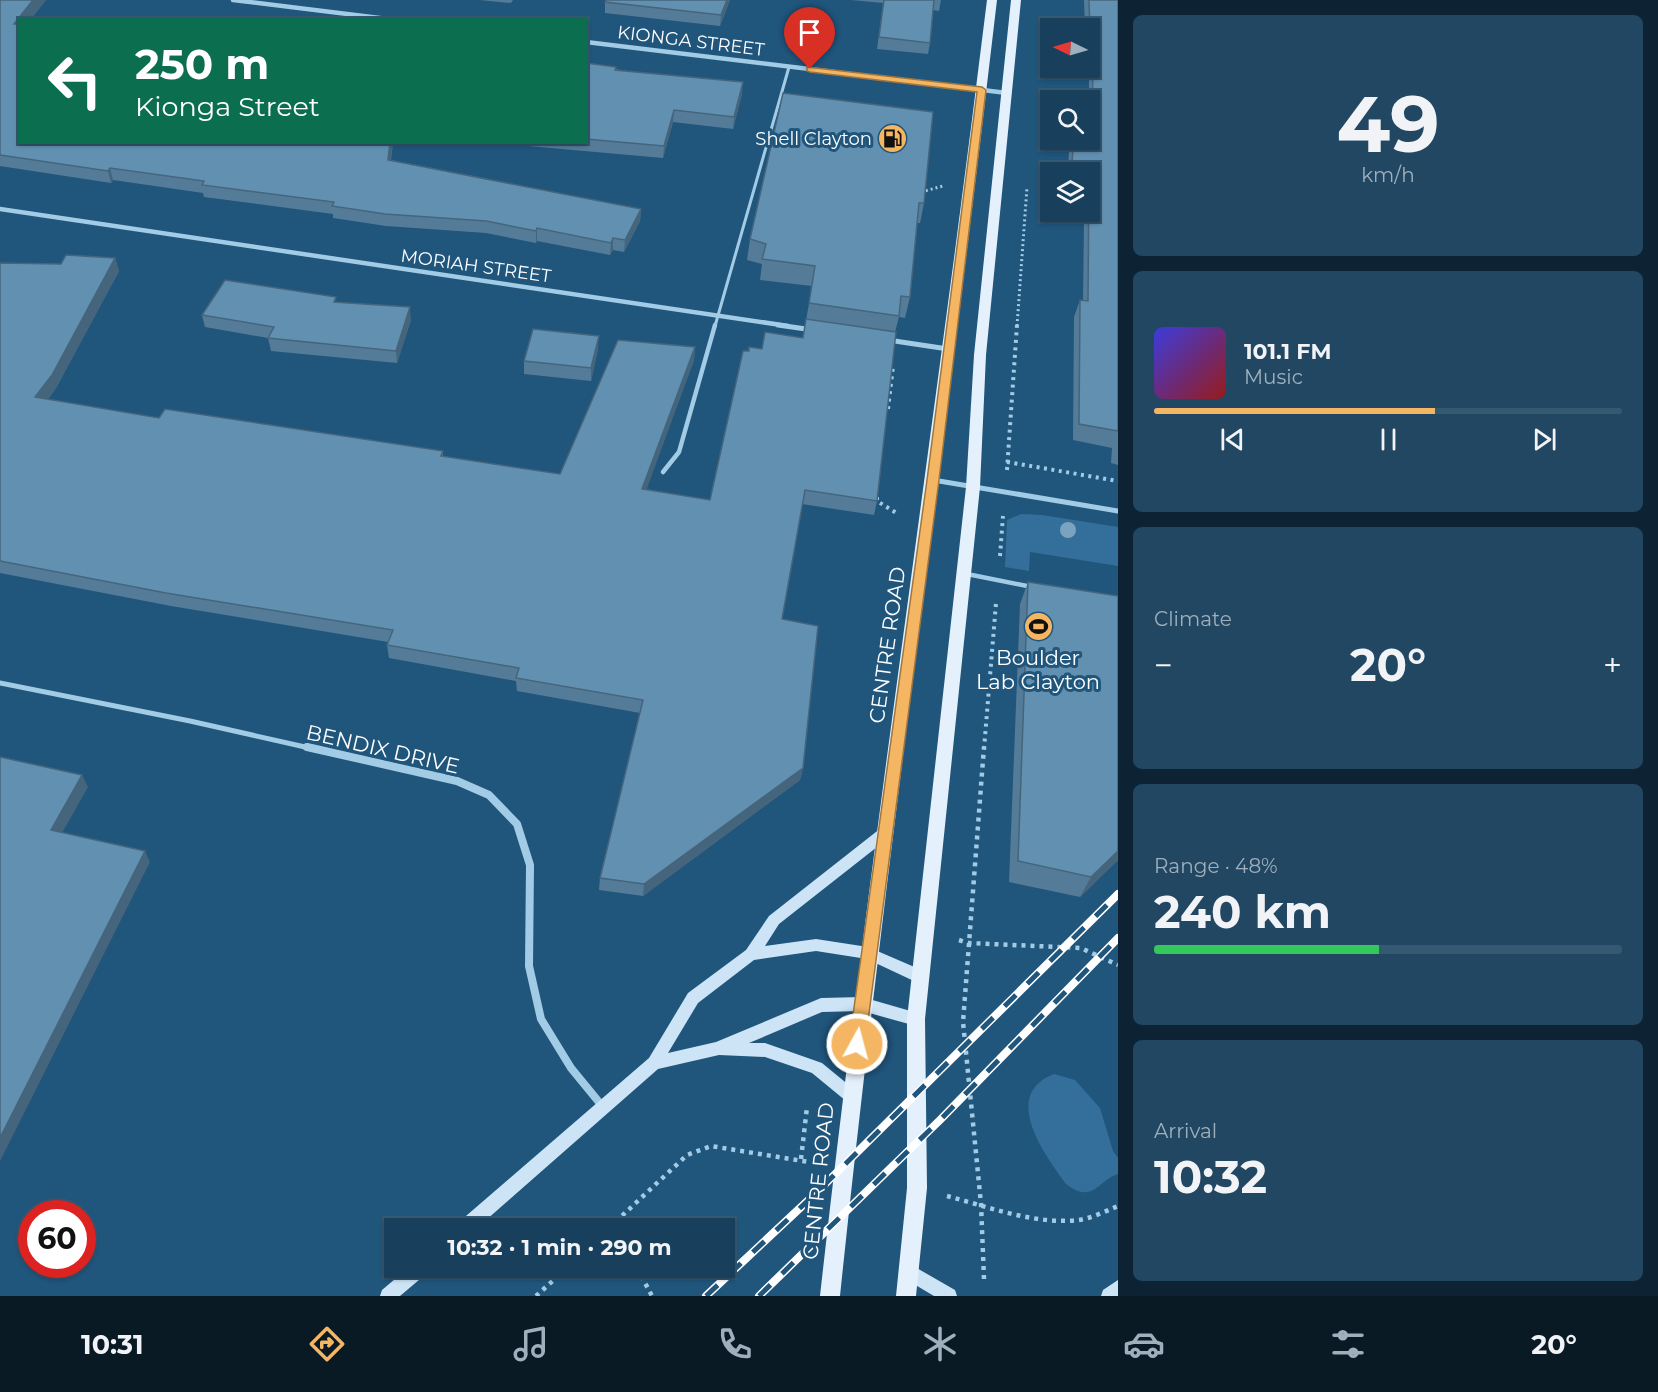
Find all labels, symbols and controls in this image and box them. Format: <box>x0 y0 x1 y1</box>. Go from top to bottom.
pin <box>784 7 835 69</box>
icon: arrive <box>793 16 826 49</box>
north arrow <box>1040 18 1100 78</box>
map controls <box>1040 18 1100 222</box>
street label: KIONGA STREET <box>616 21 767 61</box>
text: 250 m <box>135 38 269 90</box>
icon: left <box>36 42 114 120</box>
text: 49 <box>1336 76 1440 172</box>
text: Kionga Street <box>135 90 320 123</box>
button: search <box>1040 90 1100 150</box>
fuel station icon: Shell Clayton <box>877 123 909 155</box>
place label: Shell Clayton <box>755 128 872 150</box>
button: layers <box>1040 162 1100 222</box>
text: km/h <box>1361 163 1415 187</box>
street label: MORIAH STREET <box>399 245 553 288</box>
text: 101.1 FM <box>1244 338 1331 365</box>
text: Music <box>1244 365 1303 389</box>
icon: previous <box>1216 423 1249 456</box>
icon: pause <box>1372 423 1405 456</box>
icon: next <box>1528 423 1561 456</box>
street label: CENTRE ROAD <box>864 565 910 725</box>
text: Climate <box>1154 607 1232 631</box>
sports icon: Boulder Lab Clayton <box>1022 610 1054 642</box>
text: 20° <box>1350 637 1426 692</box>
place label: Boulder Lab Clayton <box>976 645 1100 694</box>
text: − <box>1154 645 1173 685</box>
text: + <box>1603 645 1622 685</box>
street label: BENDIX DRIVE <box>304 719 462 779</box>
text: Range · 48% <box>1154 854 1278 878</box>
text: 240 km <box>1154 884 1331 939</box>
position arrow <box>825 1012 889 1076</box>
street label: CENTRE ROAD <box>797 1101 839 1261</box>
text: Arrival <box>1154 1119 1217 1143</box>
text: 10:32 <box>1154 1149 1267 1204</box>
speed limit sign: 60 <box>18 1200 96 1278</box>
text: 10:32 · 1 min · 290 m <box>447 1234 672 1261</box>
icon: directions <box>306 1323 348 1365</box>
icon: music <box>510 1323 552 1365</box>
icon: phone <box>714 1323 756 1365</box>
icon: climate <box>919 1323 961 1365</box>
icon: car <box>1123 1323 1165 1365</box>
icon: filters <box>1327 1323 1369 1365</box>
text: 10:31 <box>81 1328 144 1361</box>
text: 20° <box>1531 1328 1577 1361</box>

